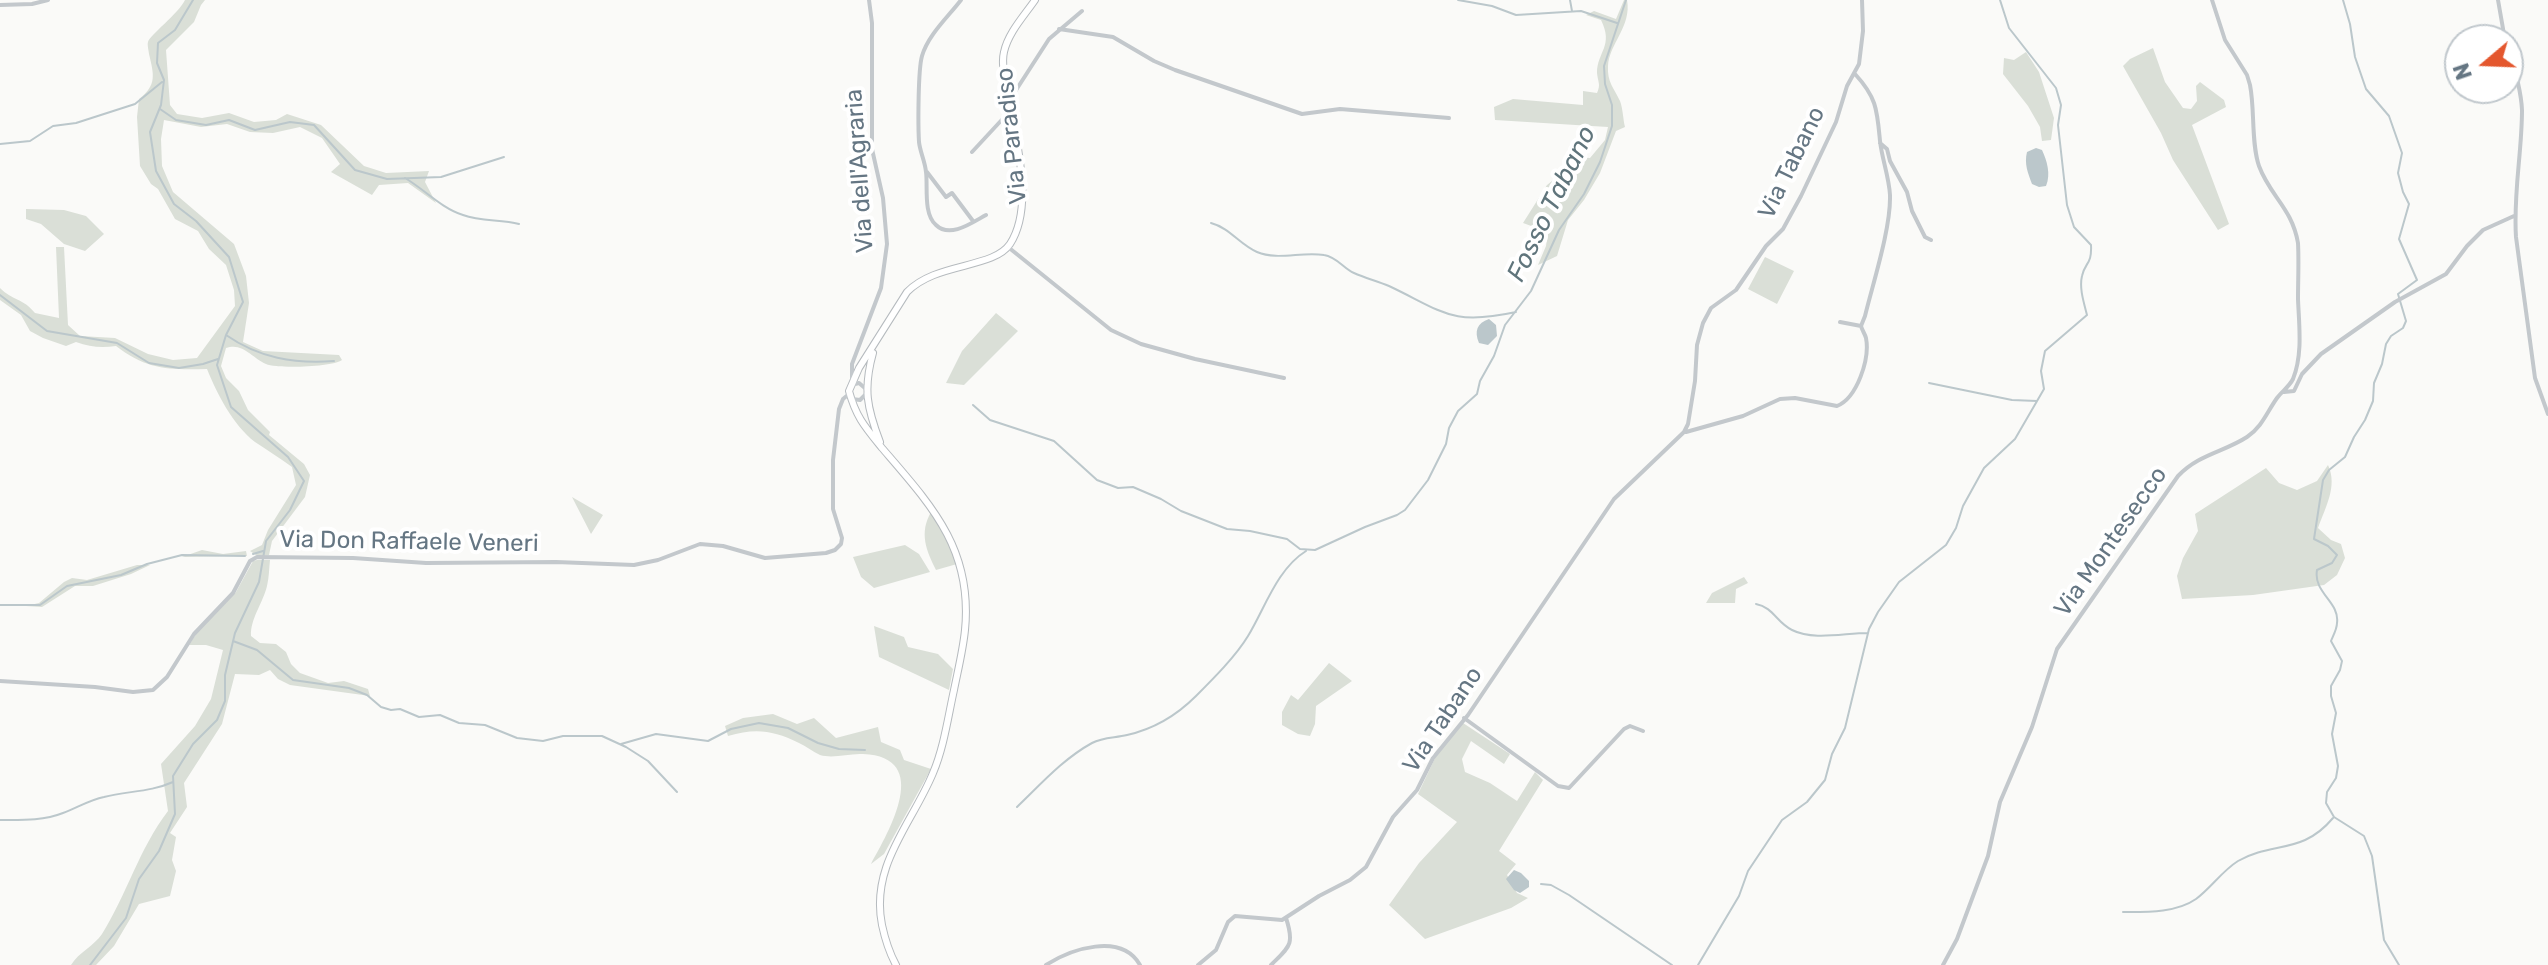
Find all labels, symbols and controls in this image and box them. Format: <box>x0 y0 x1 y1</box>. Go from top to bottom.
north arrow <box>2444 24 2524 104</box>
text: N <box>2447 59 2478 83</box>
street label: Via Paradiso <box>991 66 1033 206</box>
street label: Via dell'Agraria <box>840 88 880 254</box>
street label: Via Tabano <box>1752 102 1832 224</box>
water label: Fosso Tabano <box>1501 121 1603 287</box>
street label: Via Montesecco <box>2049 461 2173 623</box>
street label: Via Don Raffaele Veneri <box>279 525 539 559</box>
street label: Via Tabano <box>1397 662 1489 778</box>

